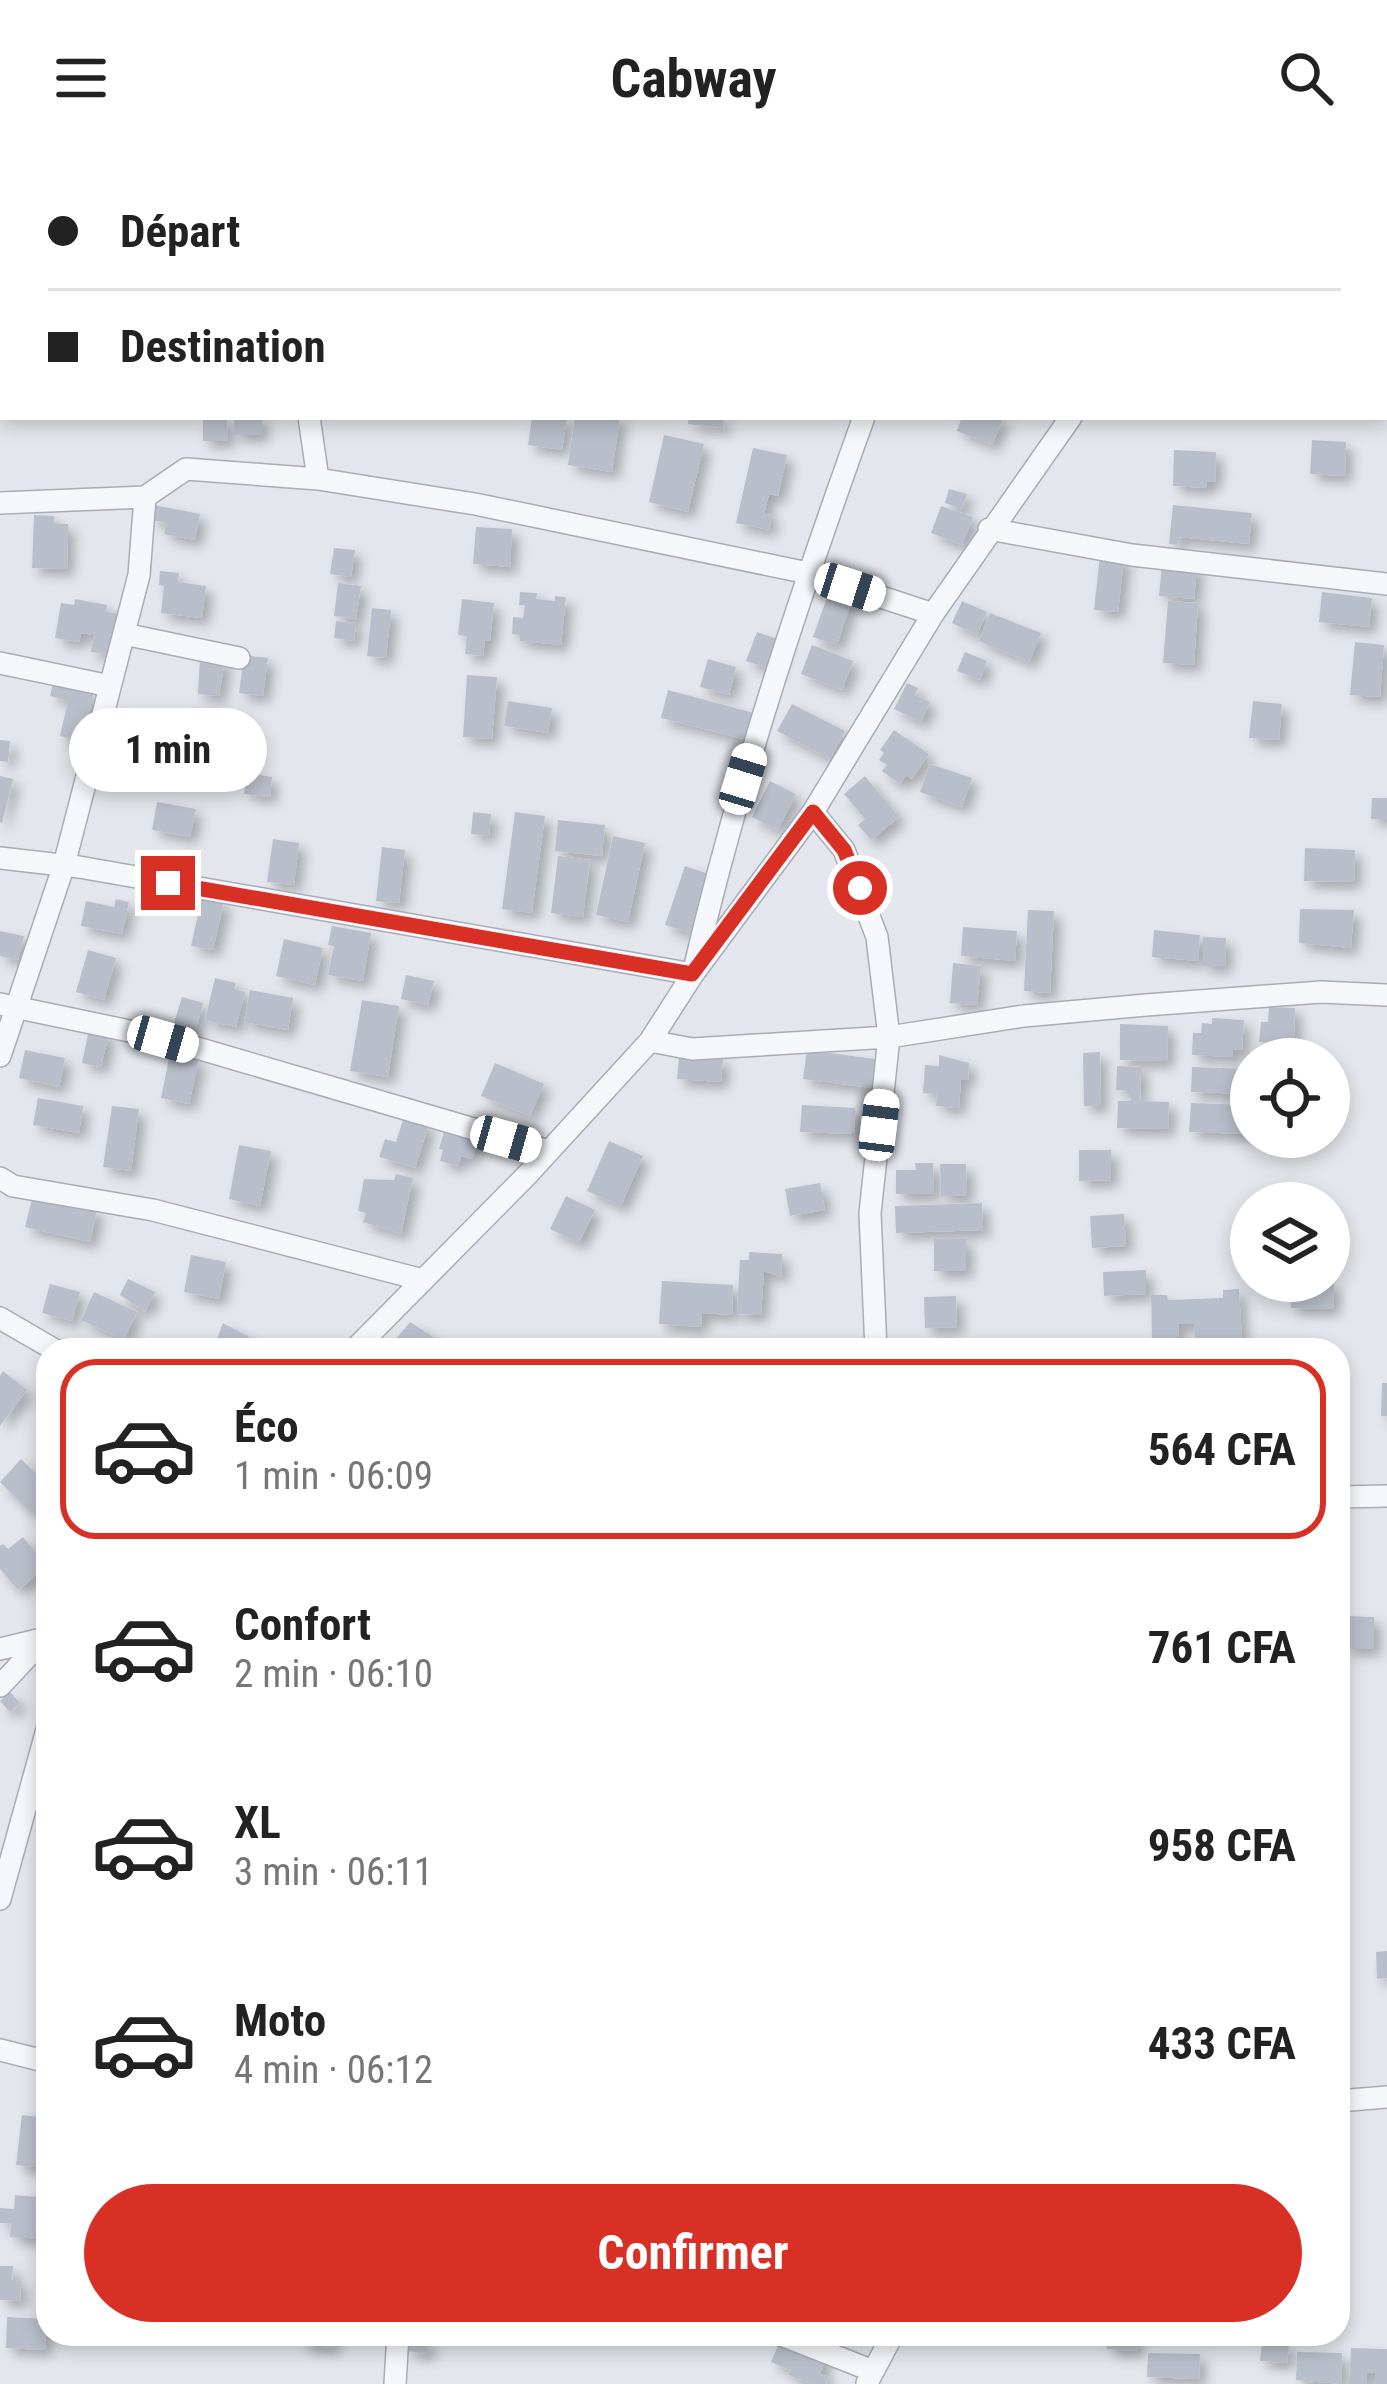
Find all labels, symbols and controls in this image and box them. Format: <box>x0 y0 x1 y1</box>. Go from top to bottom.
icon: menu <box>48 45 114 111</box>
icon: search <box>1273 45 1339 111</box>
text: Cabway <box>610 47 777 110</box>
text: Départ <box>120 205 240 258</box>
text: Destination <box>120 320 326 373</box>
car <box>810 559 890 615</box>
callout: 1 min <box>69 709 267 793</box>
text: 1 min <box>125 727 211 773</box>
car <box>715 739 771 819</box>
route end <box>141 856 195 910</box>
route start <box>833 861 887 915</box>
car <box>123 1012 203 1066</box>
map controls <box>1230 1038 1350 1302</box>
button: locate <box>1230 1038 1350 1158</box>
car <box>857 1087 901 1163</box>
car <box>466 1112 546 1166</box>
button: layers <box>1230 1182 1350 1302</box>
icon: car <box>90 1395 198 1503</box>
text: Éco <box>234 1400 299 1453</box>
text: 564 CFA <box>1148 1423 1296 1476</box>
text: 1 min · 06:09 <box>234 1453 433 1499</box>
icon: car <box>90 1593 198 1701</box>
text: Confort <box>234 1598 371 1651</box>
text: 761 CFA <box>1148 1621 1296 1674</box>
text: 2 min · 06:10 <box>234 1651 433 1697</box>
icon: car <box>90 1791 198 1899</box>
text: XL <box>234 1796 281 1849</box>
text: 958 CFA <box>1148 1819 1296 1872</box>
text: 3 min · 06:11 <box>234 1849 433 1895</box>
icon: car <box>90 1989 198 2097</box>
text: Moto <box>234 1994 326 2047</box>
text: 433 CFA <box>1148 2017 1296 2070</box>
text: 4 min · 06:12 <box>234 2047 433 2093</box>
button: Confirmer <box>84 2184 1302 2322</box>

